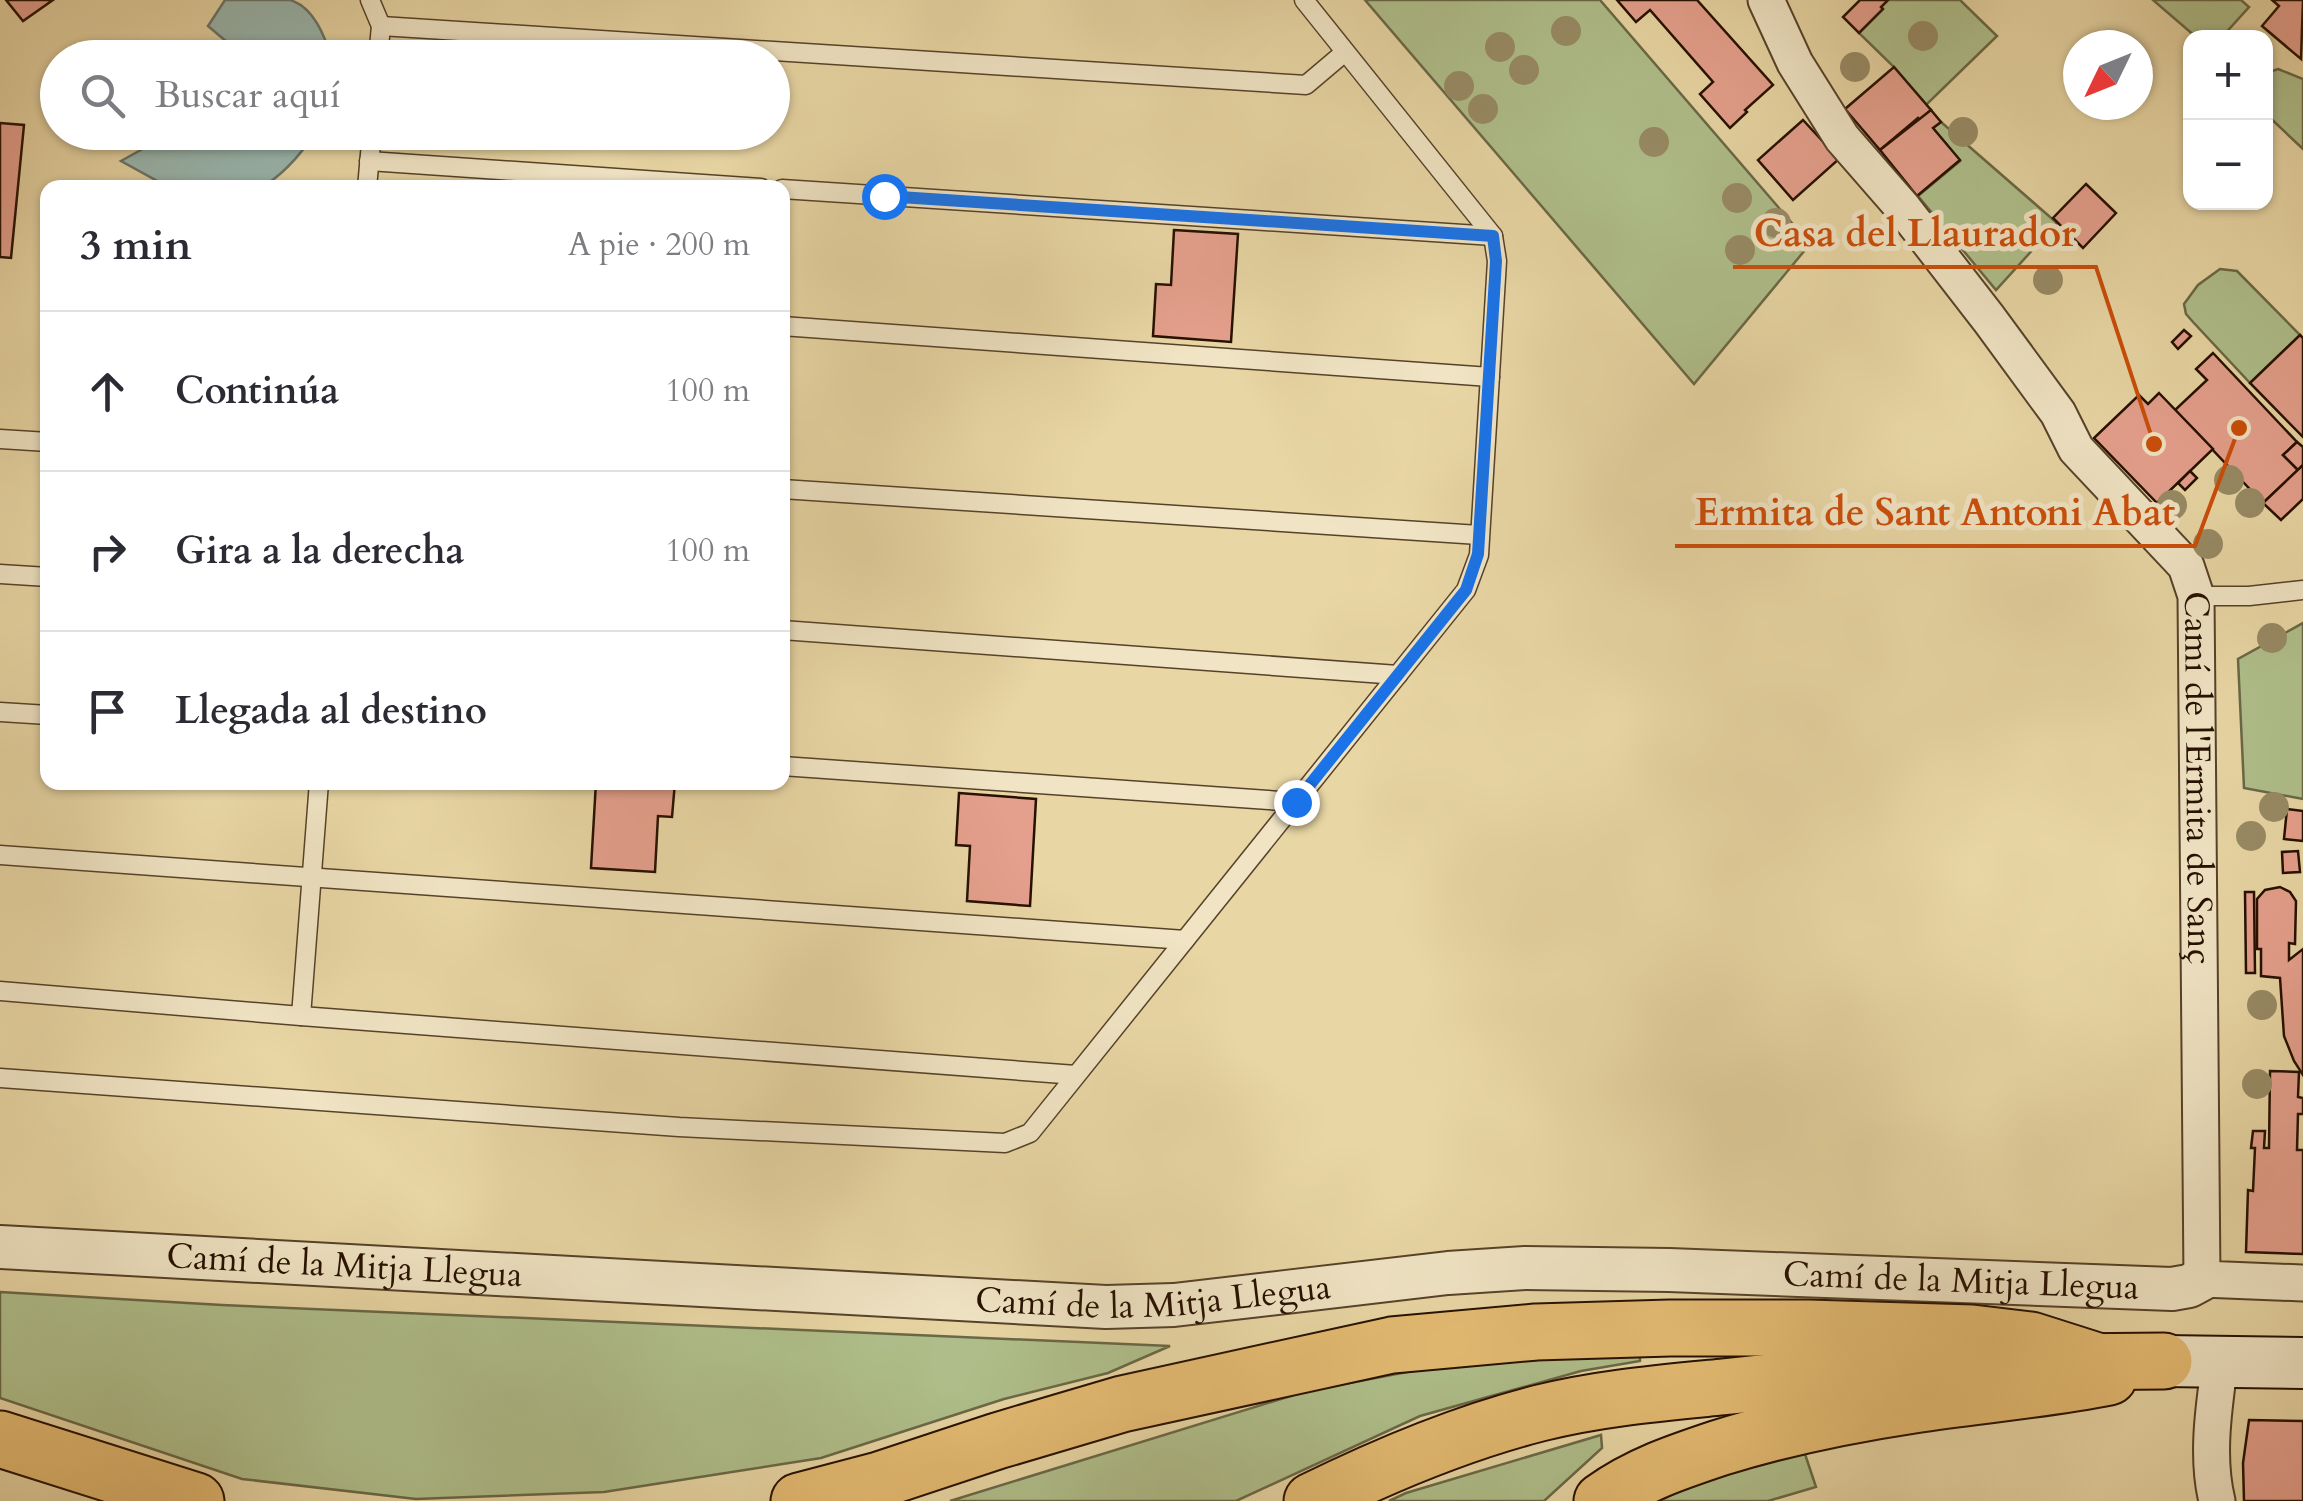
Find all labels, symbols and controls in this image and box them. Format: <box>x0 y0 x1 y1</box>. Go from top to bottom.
north arrow <box>2063 30 2153 120</box>
map controls <box>2183 30 2273 210</box>
button: + <box>2183 30 2273 120</box>
search box <box>40 40 790 150</box>
icon: search <box>75 68 130 123</box>
text: Buscar aquí <box>155 69 341 121</box>
button: − <box>2183 120 2273 210</box>
route start <box>862 174 908 220</box>
callout: Casa del Llaurador <box>1733 199 2096 267</box>
text: Casa del Llaurador <box>1754 208 2077 260</box>
text: 3 min <box>80 217 192 274</box>
text: A pie · 200 m <box>568 223 750 267</box>
icon: ahead <box>80 364 135 419</box>
text: Continúa <box>175 365 339 417</box>
text: 100 m <box>665 369 750 413</box>
callout: Ermita de Sant Antoni Abat <box>1675 478 2195 546</box>
text: Ermita de Sant Antoni Abat <box>1695 487 2175 539</box>
icon: right <box>80 524 135 579</box>
text: Gira a la derecha <box>175 525 464 577</box>
text: 100 m <box>665 529 750 573</box>
street label: Camí de l'Ermita de Sanç <box>2172 591 2223 965</box>
icon: arrive <box>80 684 135 739</box>
text: Llegada al destino <box>175 685 487 737</box>
route end <box>1274 780 1320 826</box>
street label: Camí de la Mitja Llegua <box>165 1232 524 1299</box>
street label: Camí de la Mitja Llegua <box>1782 1250 2140 1312</box>
street label: Camí de la Mitja Llegua <box>974 1263 1333 1331</box>

